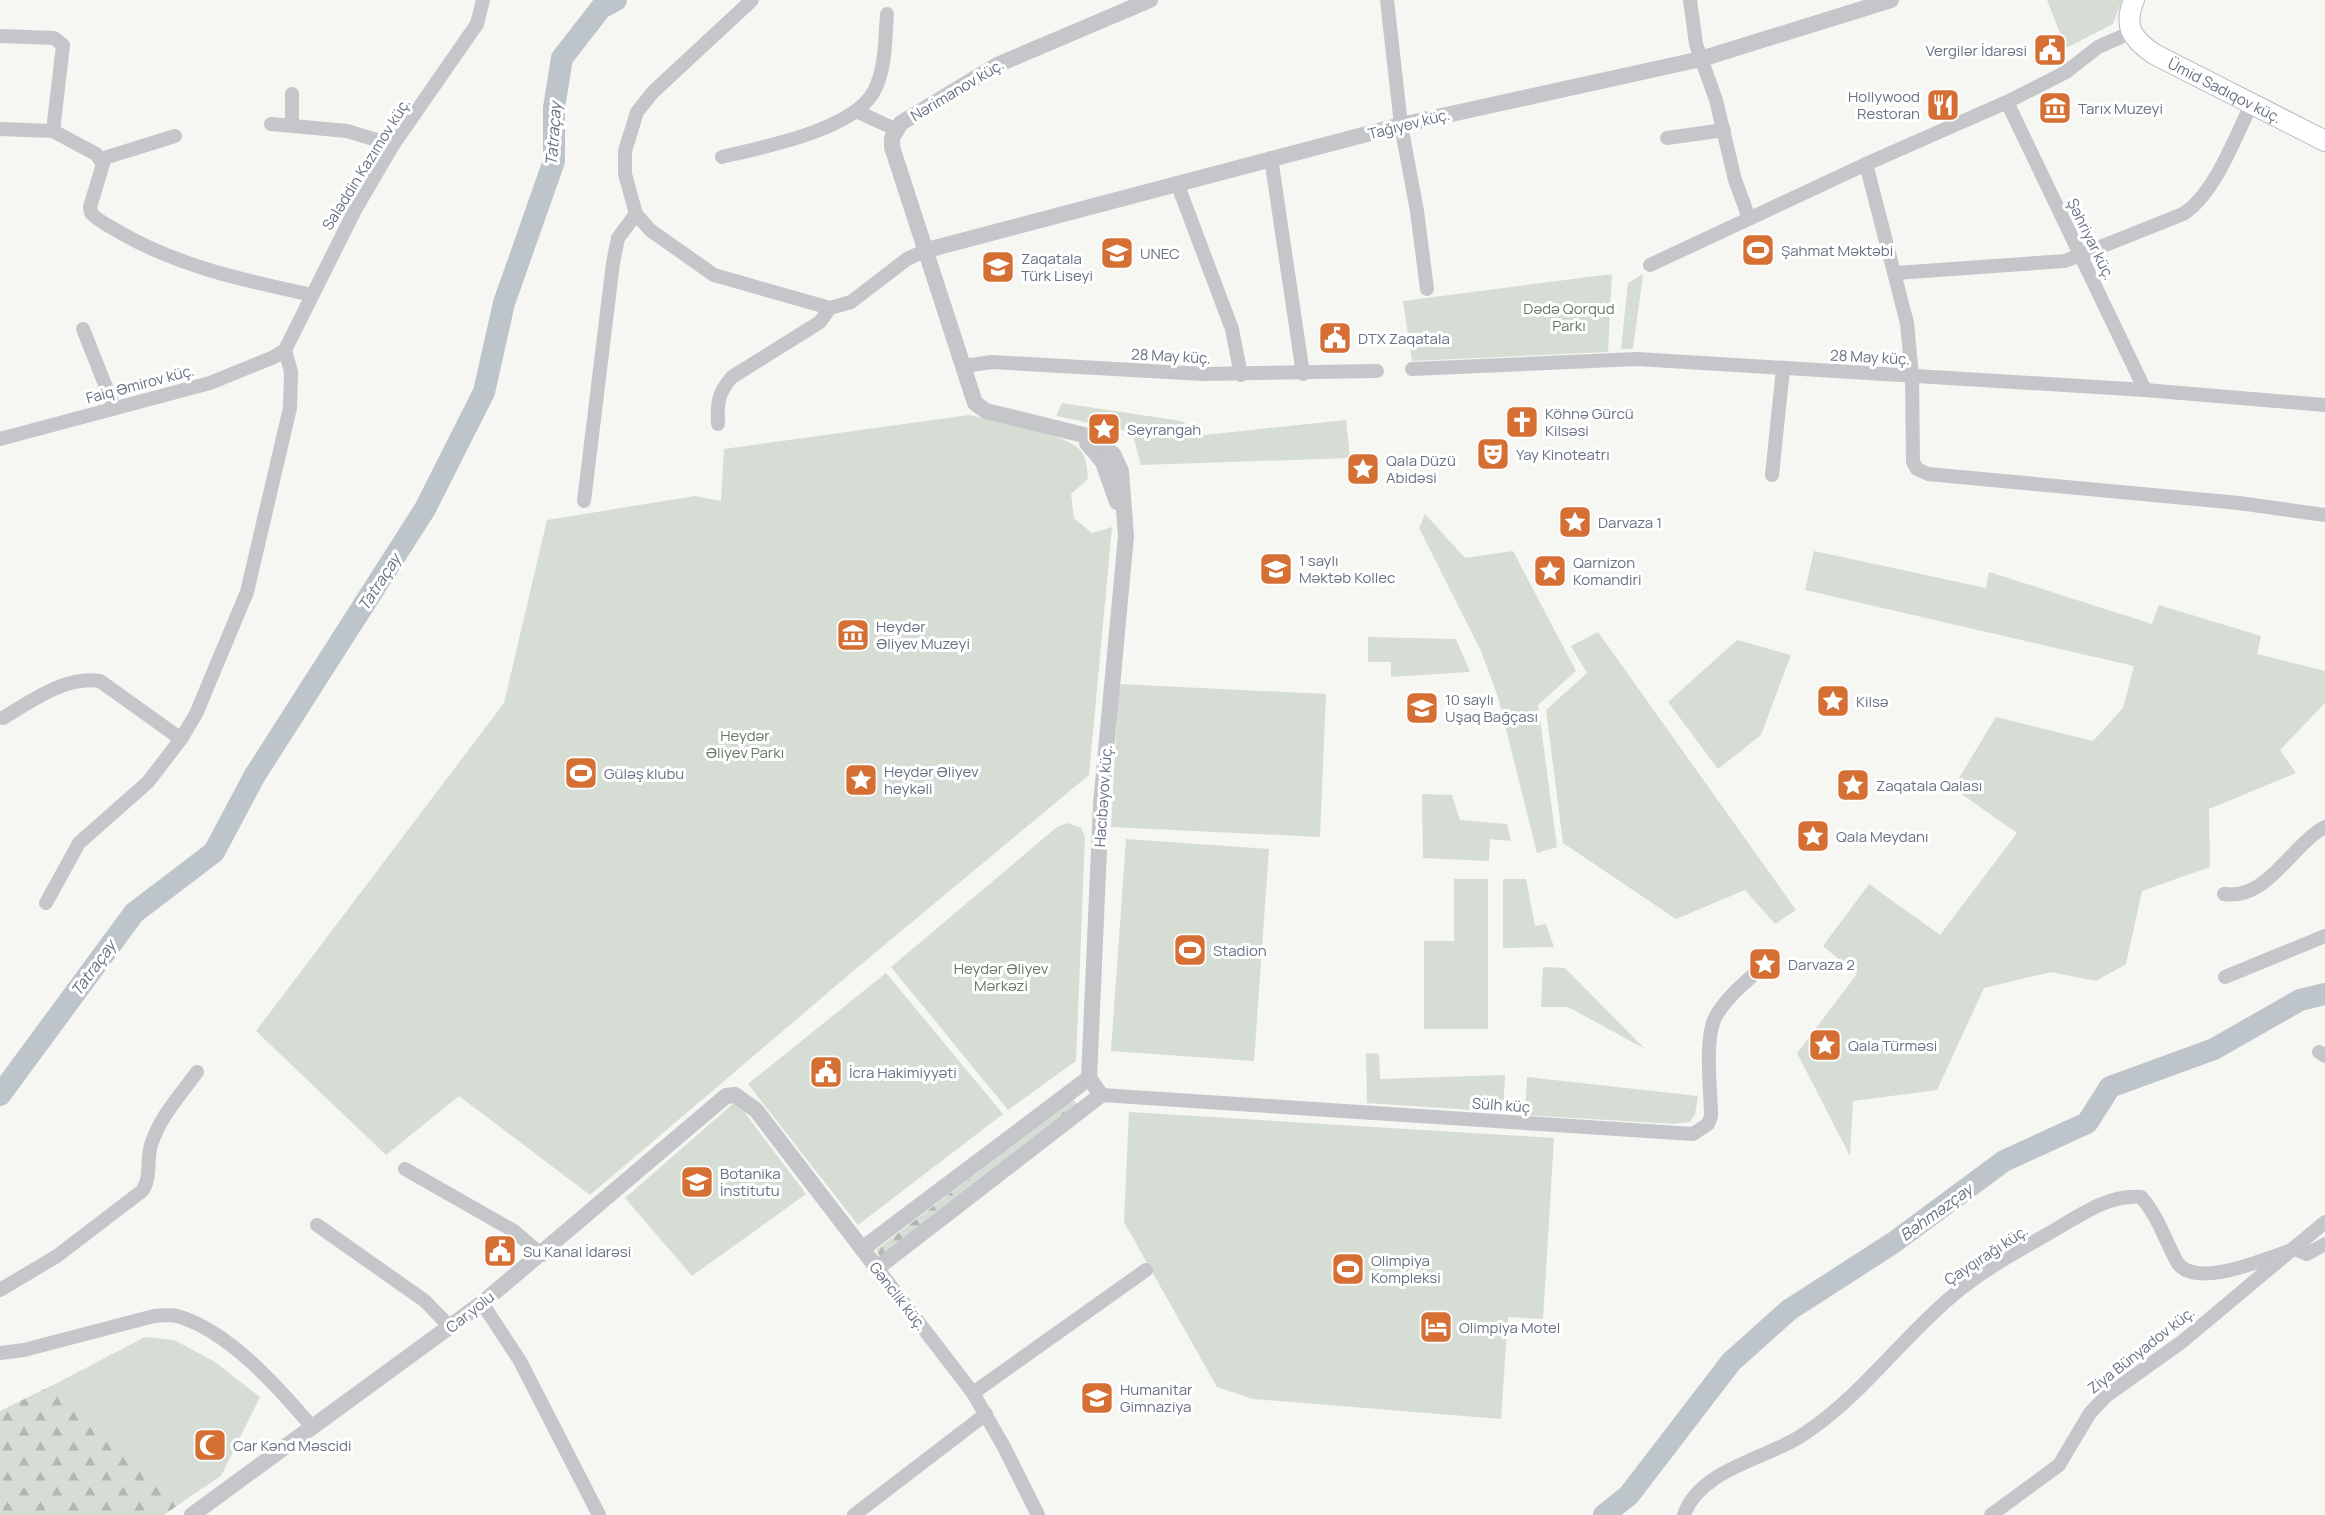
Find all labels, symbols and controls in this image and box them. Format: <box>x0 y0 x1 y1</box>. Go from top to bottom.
public building icon: Vergilər İdarəsi <box>2032 32 2068 68</box>
place label: Vergilər İdarəsi <box>1926 40 2027 61</box>
street label: Ümid Sadıqov küç. <box>2164 52 2285 128</box>
street label: Nərimanov küç. <box>906 54 1008 126</box>
place label: Hollywood Restoran <box>1848 86 1920 124</box>
restaurant icon: Hollywood Restoran <box>1925 87 1961 123</box>
museum icon: Tarıx Muzeyi <box>2037 90 2073 126</box>
street label: Saləddin Kazımov küç. <box>317 94 415 234</box>
place label: Tarıx Muzeyi <box>2078 98 2163 119</box>
water label: Tatraçay <box>540 99 566 167</box>
street label: Tağıyev küç. <box>1366 104 1452 144</box>
street label: Şəhriyar küç. <box>2062 195 2120 283</box>
sports icon: Şahmat Məktəbi <box>1740 232 1776 268</box>
school or university icon: UNEC <box>1099 235 1135 271</box>
place label: Şahmat Məktəbi <box>1781 240 1893 261</box>
place label: UNEC <box>1140 243 1180 264</box>
place label: Zaqatala Türk Liseyi <box>1021 248 1093 286</box>
school or university icon: Zaqatala Türk Liseyi <box>980 249 1016 285</box>
park label: Dədə Qorqud Parkı <box>1523 298 1615 336</box>
public building icon: DTX Zaqatala <box>1317 320 1353 356</box>
place label: DTX Zaqatala <box>1358 328 1450 349</box>
street label: 28 May küç. <box>1131 343 1211 369</box>
street label: 28 May küç. <box>1830 344 1910 370</box>
street label: Faiq Əmirov küç. <box>84 359 196 409</box>
place label: Köhnə Gürcü Kilsəsi <box>1545 403 1634 441</box>
church icon: Köhnə Gürcü Kilsəsi <box>1504 404 1540 440</box>
place icon: Seyrangah <box>1086 411 1122 447</box>
place label: Seyrangah <box>1127 419 1201 440</box>
theatre icon: Yay Kinoteatrı <box>1475 436 1511 472</box>
place label: Yay Kinoteatrı <box>1516 444 1610 465</box>
place label: Qala Düzü Abidəsi <box>1386 450 1456 488</box>
place icon: Qala Düzü Abidəsi <box>1345 451 1381 487</box>
place icon: Darvaza 1 <box>1557 504 1593 540</box>
place label: Darvaza 1 <box>1598 512 1662 533</box>
water label: Tatraçay <box>352 547 407 615</box>
place label: 1 saylı Məktəb Kollec <box>1299 550 1395 588</box>
school or university icon: 1 saylı Məktəb Kollec <box>1258 551 1294 587</box>
place label: Qarnizon Komandiri <box>1573 552 1641 590</box>
place icon: Qarnizon Komandiri <box>1532 553 1568 589</box>
place label: Heydər Əliyev Muzeyi <box>876 616 970 654</box>
museum icon: Heydər Əliyev Muzeyi <box>835 617 871 653</box>
place icon: Kilsə <box>1815 683 1851 719</box>
place label: 10 saylı Uşaq Bağçası <box>1445 689 1538 727</box>
school or university icon: 10 saylı Uşaq Bağçası <box>1404 690 1440 726</box>
place label: Kilsə <box>1856 691 1889 712</box>
park label: Heydər Əliyev Parkı <box>706 725 784 763</box>
street label: Hacıbəyov küç. <box>1089 744 1117 848</box>
sports icon: Güləş klubu <box>563 755 599 791</box>
place label: Heydər Əliyev heykəli <box>884 761 979 799</box>
place icon: Heydər Əliyev heykəli <box>843 762 879 798</box>
place label: Güləş klubu <box>604 763 684 784</box>
place icon: Zaqatala Qalası <box>1835 767 1871 803</box>
place label: Zaqatala Qalası <box>1876 775 1982 796</box>
place icon: Qala Meydanı <box>1795 818 1831 854</box>
place label: Qala Meydanı <box>1836 826 1929 847</box>
sports icon: Stadion <box>1172 932 1208 968</box>
water label: Tatraçay <box>65 934 122 1000</box>
place label: Stadion <box>1213 940 1267 961</box>
place icon: Darvaza 2 <box>1747 946 1783 982</box>
place label: Darvaza 2 <box>1788 954 1855 975</box>
park label: Heydər Əliyev Mərkəzi <box>954 958 1049 996</box>
place icon: Qala Türməsi <box>1807 1027 1843 1063</box>
place label: Qala Türməsi <box>1848 1035 1937 1056</box>
public building icon: İcra Hakimiyyəti <box>808 1054 844 1090</box>
place label: İcra Hakimiyyəti <box>849 1062 957 1083</box>
street label: Sülh küç <box>1471 1092 1531 1118</box>
place label: Botanika İnstitutu <box>720 1163 781 1201</box>
school or university icon: Botanika İnstitutu <box>679 1164 715 1200</box>
water label: Bəhməzçay <box>1895 1177 1979 1246</box>
street label: Çayqırağı küç. <box>1940 1220 2032 1290</box>
public building icon: Su Kanal İdarəsi <box>482 1233 518 1269</box>
place label: Su Kanal İdarəsi <box>523 1241 631 1262</box>
place label: Olimpiya Kompleksi <box>1371 1250 1441 1288</box>
sports icon: Olimpiya Kompleksi <box>1330 1251 1366 1287</box>
street label: Gənclik küç. <box>865 1257 931 1335</box>
street label: Car yolu <box>441 1286 499 1338</box>
street label: Ziya Bünyadov küç. <box>2083 1302 2199 1398</box>
hotel icon: Olimpiya Motel <box>1418 1309 1454 1345</box>
place label: Olimpiya Motel <box>1459 1317 1560 1338</box>
place label: Humanitar Gimnaziya <box>1120 1379 1193 1417</box>
school or university icon: Humanitar Gimnaziya <box>1079 1380 1115 1416</box>
mosque icon: Car Kənd Məscidi <box>192 1427 228 1463</box>
place label: Car Kənd Məscidi <box>233 1435 351 1456</box>

